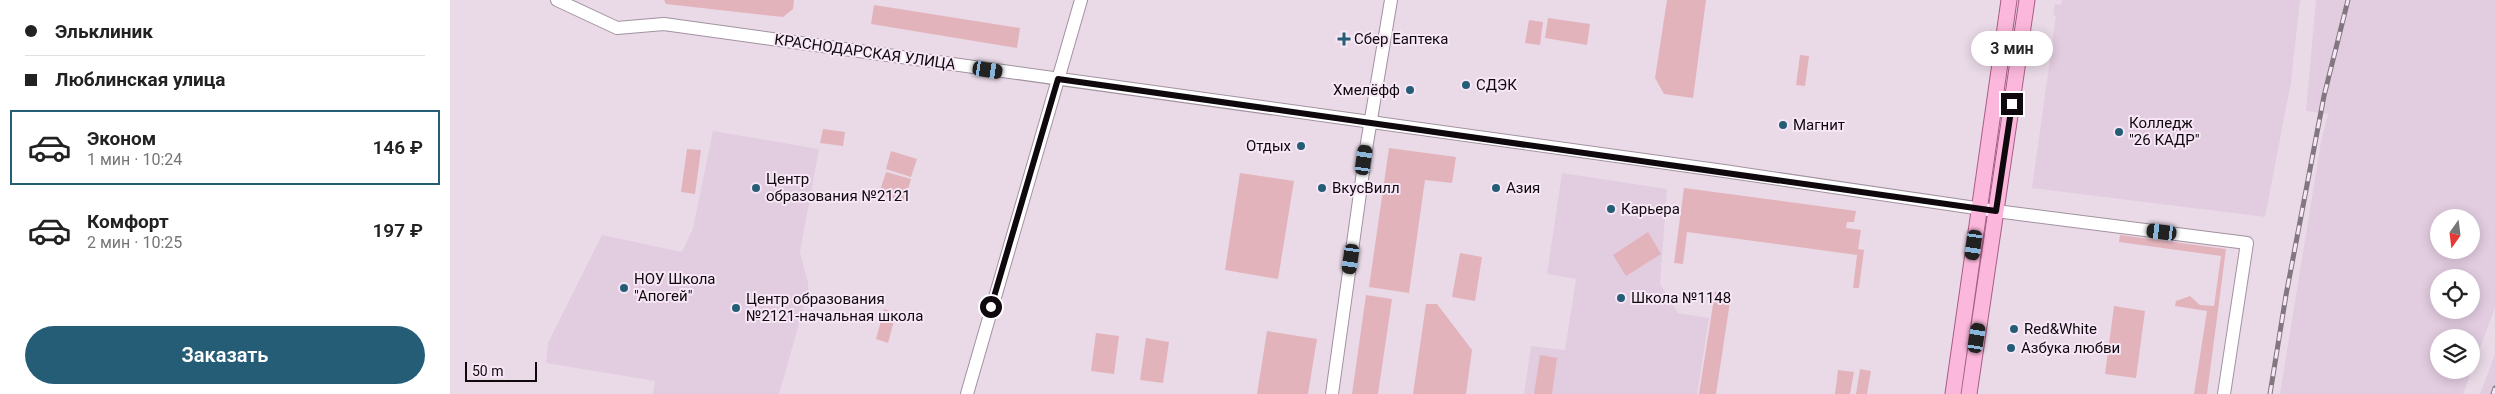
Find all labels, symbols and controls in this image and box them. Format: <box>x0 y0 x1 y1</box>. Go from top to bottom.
text: Эльклиник <box>55 20 153 43</box>
street label: КРАСНОДАРСКАЯ УЛИЦА <box>773 30 957 74</box>
place label: Сбер Еаптека <box>1354 30 1448 48</box>
callout: 3 мин <box>1971 32 2053 66</box>
marker: Сбер Еаптека <box>1338 33 1350 45</box>
text: 3 мин <box>1990 39 2034 58</box>
car <box>972 60 1003 80</box>
text: Люблинская улица <box>55 68 226 91</box>
place label: СДЭК <box>1476 76 1517 94</box>
marker: СДЭК <box>1460 79 1472 91</box>
place label: Хмелёфф <box>1333 81 1400 99</box>
marker: Хмелёфф <box>1404 84 1416 96</box>
route end <box>2001 93 2023 115</box>
place label: Колледж "26 КАДР" <box>2129 114 2200 149</box>
place label: Магнит <box>1793 116 1845 134</box>
marker: Магнит <box>1777 119 1789 131</box>
icon: car <box>27 125 72 170</box>
marker: Колледж "26 КАДР" <box>2113 126 2125 138</box>
text: Эконом <box>87 127 156 150</box>
text: 146 ₽ <box>372 136 423 159</box>
place label: Отдых <box>1246 137 1292 155</box>
marker: Отдых <box>1295 140 1307 152</box>
car <box>1354 144 1373 176</box>
text: 1 мин · 10:24 <box>87 150 182 169</box>
place label: Центр образования №2121 <box>766 170 911 205</box>
place label: ВкусВилл <box>1332 179 1400 197</box>
place label: Азия <box>1506 179 1540 197</box>
marker: Центр образования №2121 <box>750 182 762 194</box>
marker: ВкусВилл <box>1316 182 1328 194</box>
marker: Азия <box>1490 182 1502 194</box>
place label: Карьера <box>1621 200 1680 218</box>
marker: Карьера <box>1605 203 1617 215</box>
icon: car <box>27 208 72 253</box>
north arrow <box>2430 209 2480 259</box>
map controls <box>2430 209 2480 379</box>
text: Комфорт <box>87 210 169 233</box>
text: 197 ₽ <box>372 219 423 242</box>
car <box>2146 223 2177 241</box>
car <box>1964 229 1983 261</box>
text: 2 мин · 10:25 <box>87 233 182 252</box>
car <box>1341 243 1360 275</box>
button: locate <box>2430 269 2480 319</box>
place label: НОУ Школа "Апогей" <box>634 270 716 305</box>
marker: НОУ Школа "Апогей" <box>618 282 630 294</box>
place label: Школа №1148 <box>1631 289 1731 307</box>
place label: Центр образования №2121-начальная школа <box>746 290 923 325</box>
marker: Школа №1148 <box>1615 292 1627 304</box>
route start <box>980 296 1002 318</box>
marker: Центр образования №2121-начальная школа <box>730 302 742 314</box>
place label: Red&White <box>2024 320 2097 338</box>
car <box>1967 322 1986 354</box>
marker: Red&White <box>2008 323 2020 335</box>
button: Заказать <box>25 326 425 384</box>
button: layers <box>2430 329 2480 379</box>
place label: Азбука любви <box>2021 339 2120 357</box>
marker: Азбука любви <box>2005 342 2017 354</box>
scale bar <box>465 359 538 382</box>
text: 50 m <box>472 363 504 379</box>

